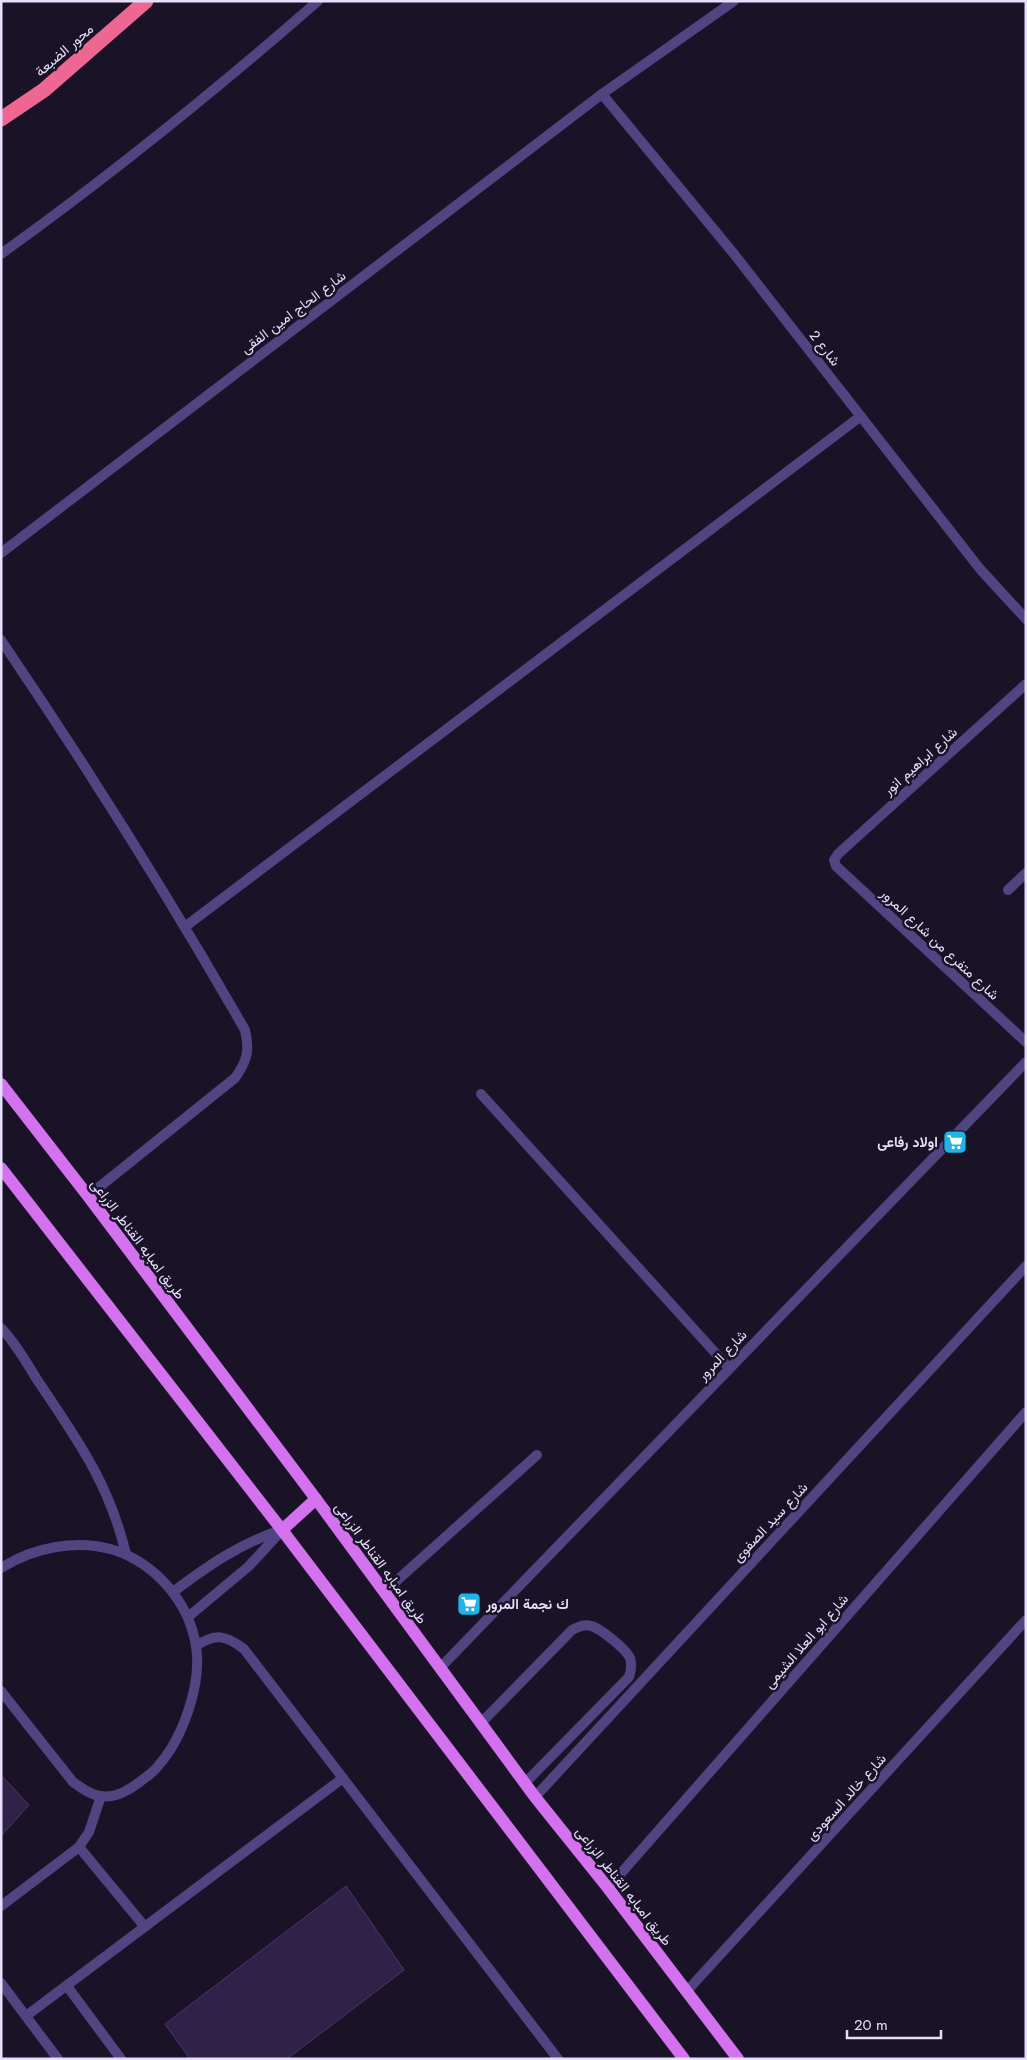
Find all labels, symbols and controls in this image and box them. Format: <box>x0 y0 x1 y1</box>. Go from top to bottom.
street label: محور الضبعة <box>30 19 98 81</box>
street label: شارع الحاج امين الفقى <box>236 266 350 359</box>
street label: شارع 2 <box>804 326 845 371</box>
street label: شارع ابراهيم انور <box>878 722 962 801</box>
street label: شارع متفرع من شارع المرور <box>875 883 1004 1005</box>
supermarket icon: اولاد رفاعى <box>942 1129 968 1155</box>
place label: اولاد رفاعى <box>877 1132 938 1152</box>
street label: طريق امبابه القناطر الزراعى <box>86 1175 190 1303</box>
street label: شارع المرور <box>692 1325 752 1386</box>
street label: شارع سيد الصفوى <box>728 1478 813 1567</box>
street label: طريق امبابه القناطر الزراعى <box>330 1498 432 1628</box>
street label: شارع ابو العلا الشيمى <box>759 1589 854 1693</box>
supermarket icon: ك نجمة المرور <box>456 1591 482 1617</box>
place label: ك نجمة المرور <box>485 1594 569 1614</box>
street label: شارع خالد السعودى <box>801 1749 891 1846</box>
street label: طريق امبابه القناطر الزراعى <box>571 1822 677 1950</box>
scale bar <box>847 2008 941 2040</box>
text: 20 m <box>854 2014 888 2036</box>

